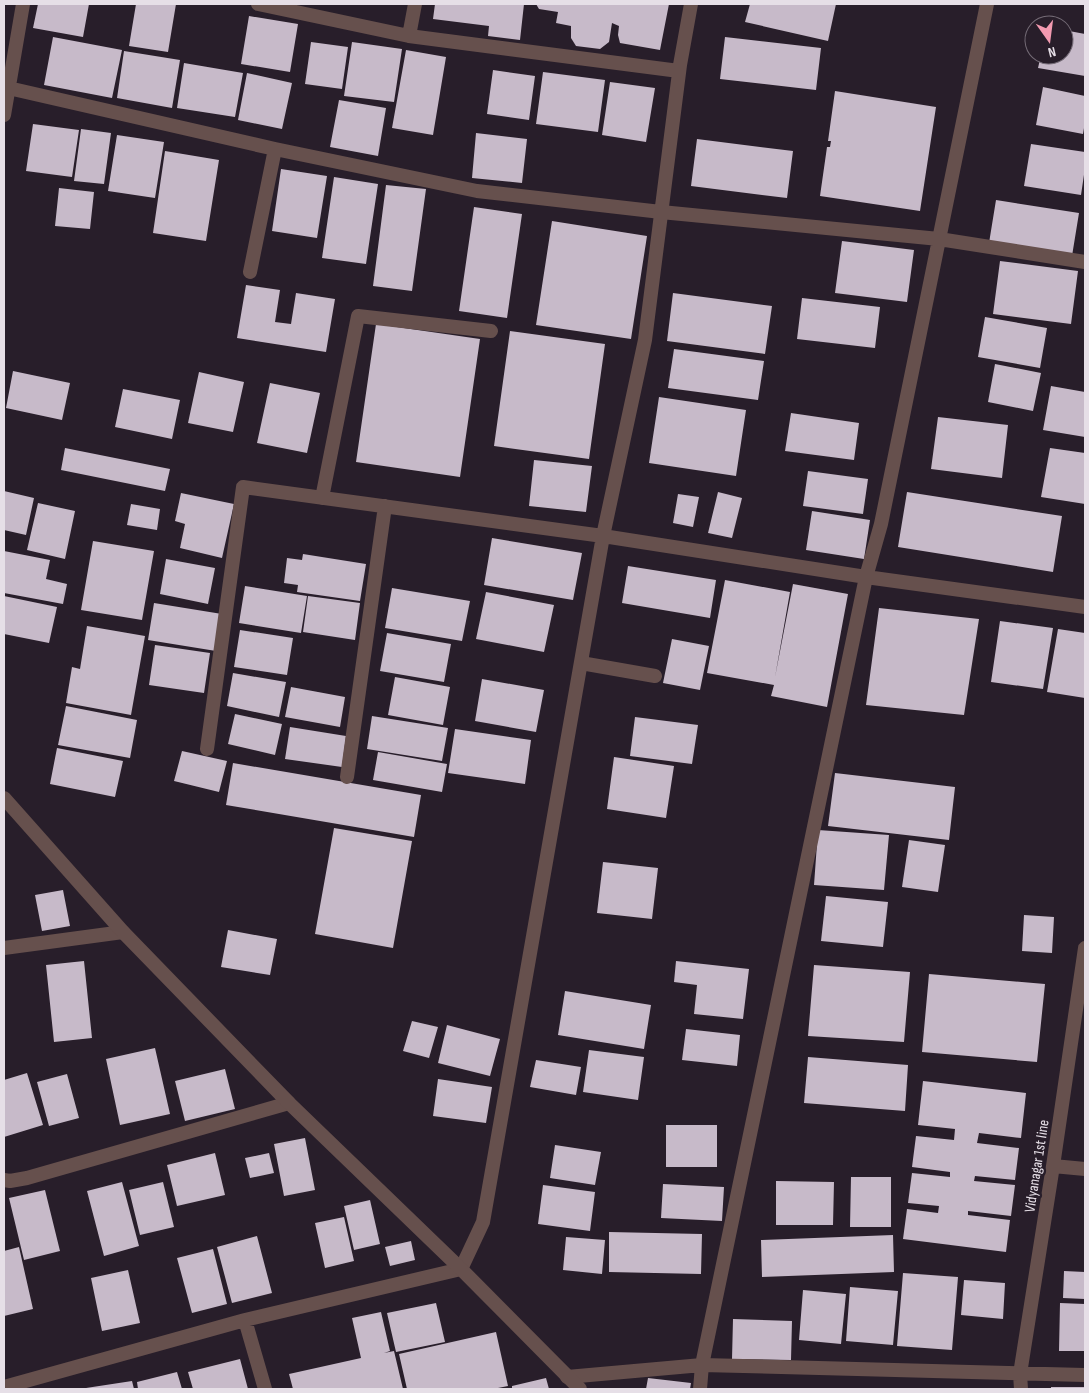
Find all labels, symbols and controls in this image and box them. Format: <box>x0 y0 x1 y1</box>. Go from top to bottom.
north arrow <box>1024 15 1074 65</box>
text: N <box>1046 43 1058 61</box>
street label: Vidyanagar 1st line <box>1020 1118 1054 1214</box>

